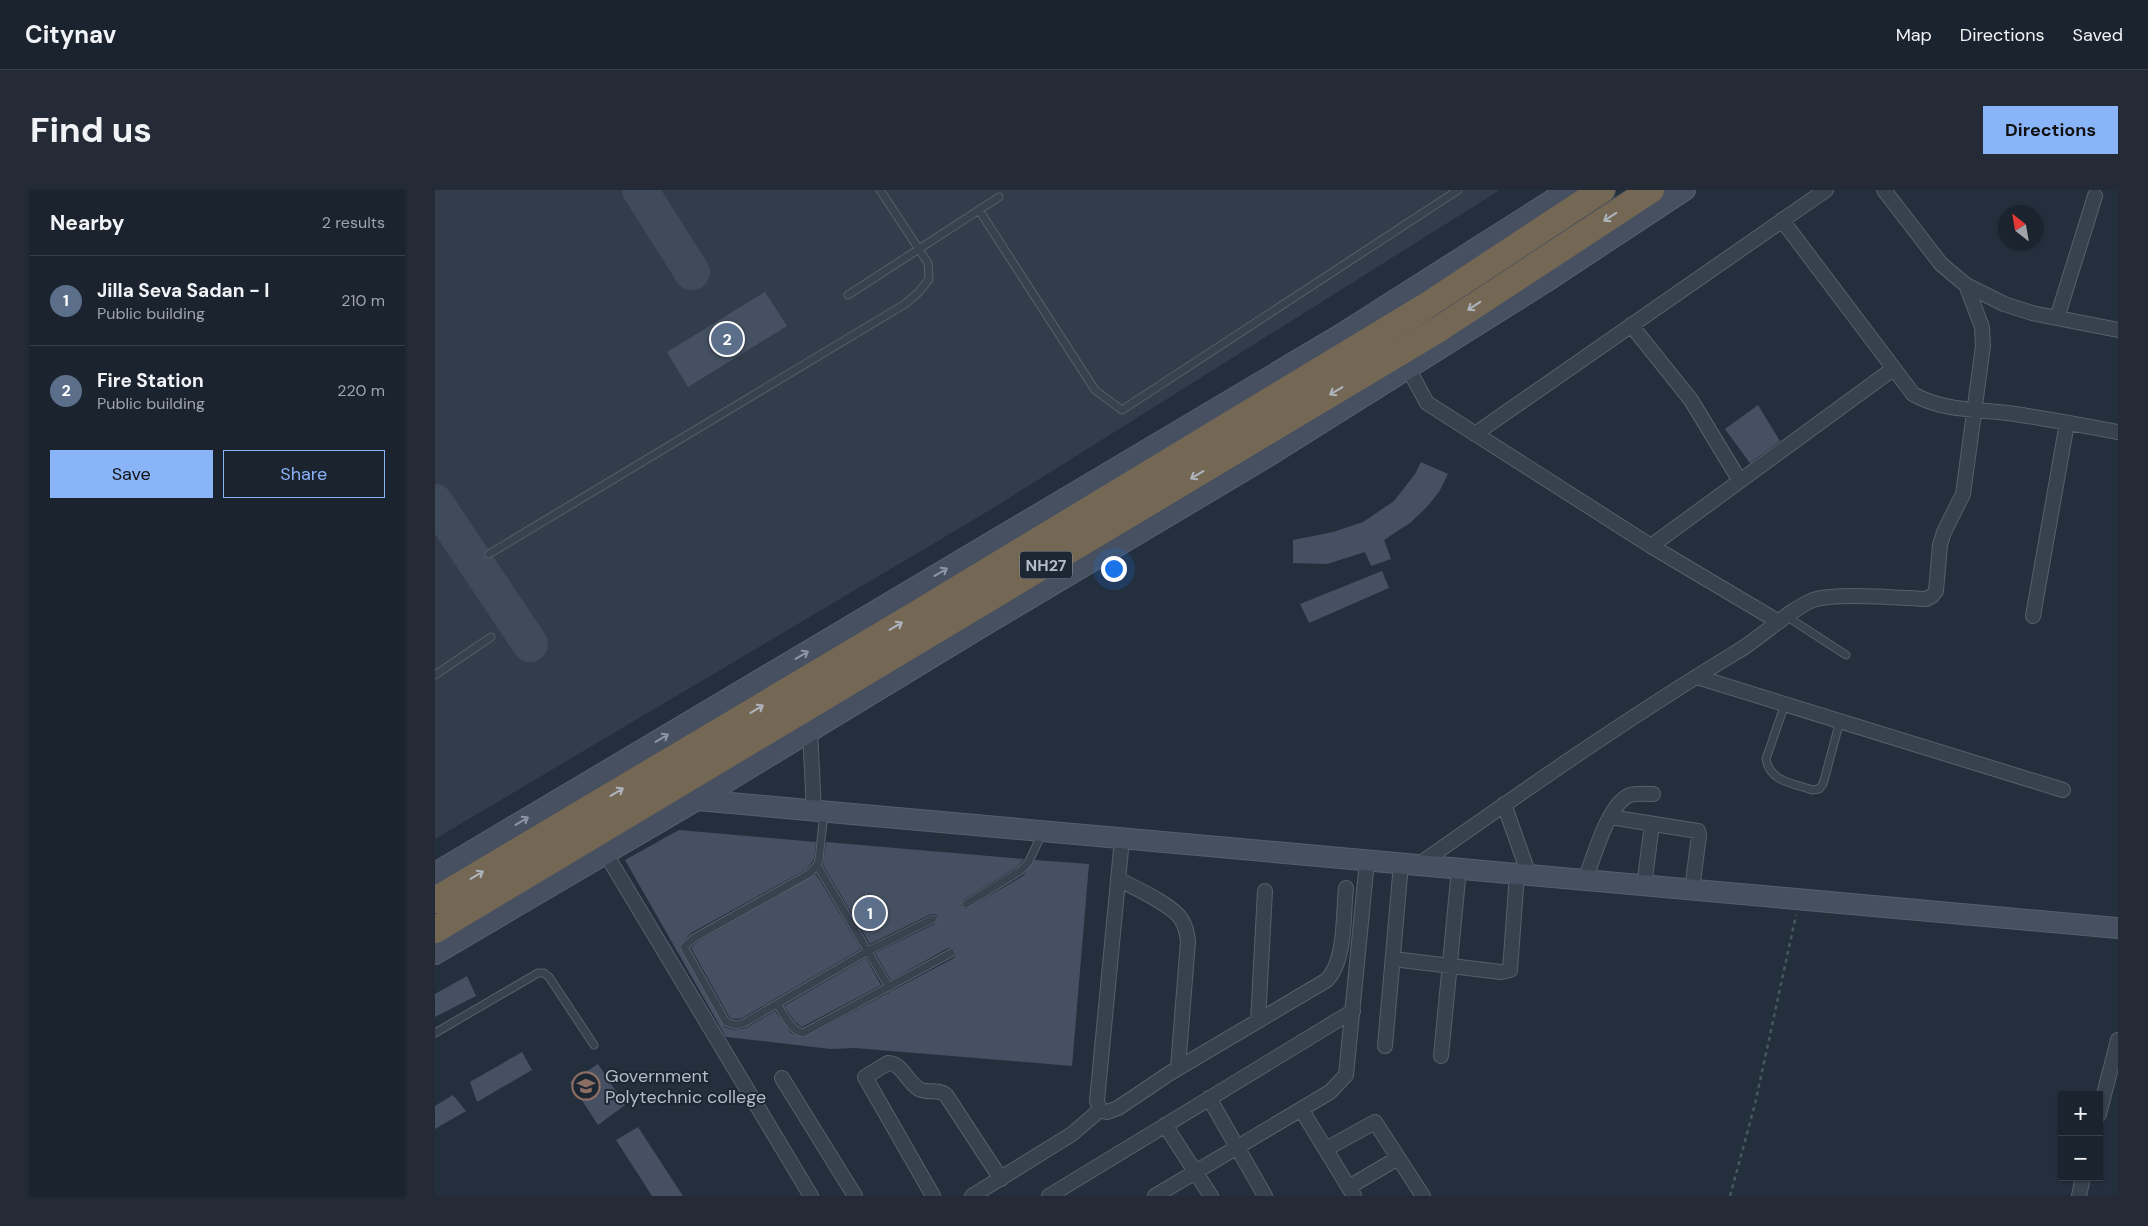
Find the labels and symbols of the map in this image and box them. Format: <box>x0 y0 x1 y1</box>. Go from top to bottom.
north arrow <box>1998 205 2043 250</box>
one-way arrow <box>1603 212 1617 222</box>
one-way arrow <box>1468 301 1482 311</box>
pin: 2 <box>711 320 743 358</box>
one-way arrow <box>1329 387 1343 397</box>
one-way arrow <box>1190 470 1204 480</box>
road number: NH27 <box>1020 552 1072 578</box>
your location <box>1101 556 1127 582</box>
one-way arrow <box>934 567 948 577</box>
one-way arrow <box>889 621 903 631</box>
one-way arrow <box>794 650 808 660</box>
one-way arrow <box>749 704 763 714</box>
one-way arrow <box>654 733 668 743</box>
one-way arrow <box>609 787 623 797</box>
one-way arrow <box>515 816 529 826</box>
one-way arrow <box>469 870 483 880</box>
pin: 1 <box>854 894 886 932</box>
place label: Government Polytechnic college <box>605 1064 766 1109</box>
school or university icon: Government Polytechnic college <box>571 1071 601 1101</box>

